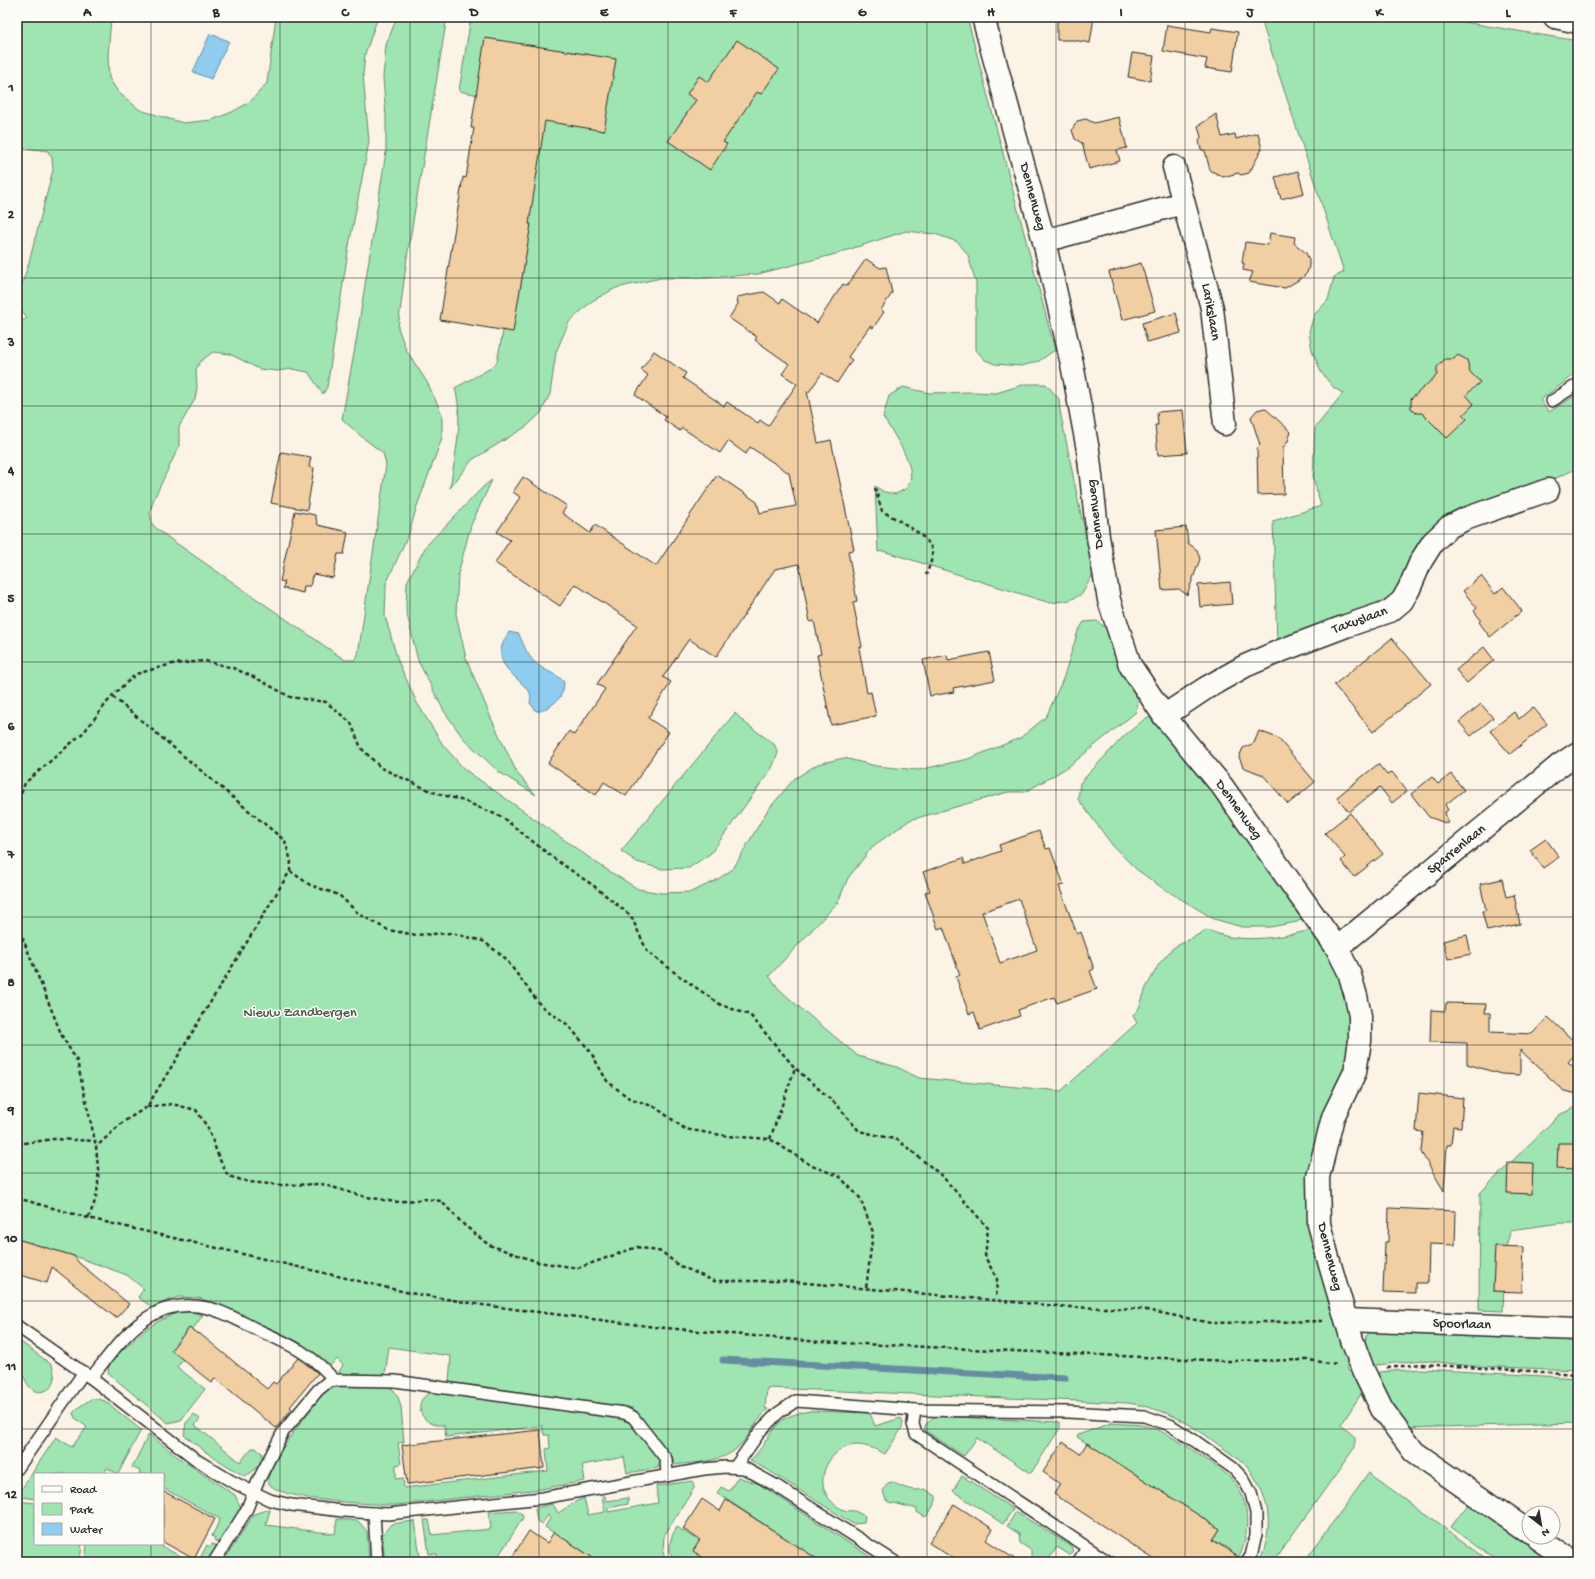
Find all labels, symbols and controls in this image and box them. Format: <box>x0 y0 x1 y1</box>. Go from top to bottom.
text: A <box>82 6 92 21</box>
text: B <box>212 6 221 21</box>
text: C <box>340 6 350 21</box>
text: D <box>469 6 479 21</box>
text: E <box>600 6 609 21</box>
text: F <box>729 6 738 21</box>
text: G <box>858 6 867 21</box>
text: H <box>987 6 995 21</box>
text: I <box>1119 6 1123 21</box>
text: J <box>1246 6 1255 21</box>
text: K <box>1374 6 1384 21</box>
text: L <box>1506 6 1512 21</box>
text: 1 <box>7 81 14 96</box>
street label: Dennenweg <box>1015 160 1049 233</box>
text: 2 <box>8 208 15 223</box>
street label: Larikslaan <box>1197 282 1223 342</box>
text: 3 <box>7 336 15 351</box>
text: 4 <box>7 464 15 479</box>
street label: Dennenweg <box>1083 478 1109 551</box>
text: 5 <box>8 592 15 607</box>
street label: Taxuslaan <box>1329 603 1390 639</box>
text: 6 <box>8 720 15 735</box>
street label: Dennenweg <box>1210 776 1265 843</box>
street label: Sparrenlaan <box>1424 821 1490 879</box>
text: 7 <box>7 848 16 863</box>
text: 8 <box>7 976 15 991</box>
park label: Nieuw Zandbergen <box>243 1005 357 1022</box>
text: 9 <box>7 1104 15 1119</box>
street label: Dennenweg <box>1312 1220 1346 1293</box>
text: 10 <box>4 1232 18 1247</box>
street label: Spoorlaan <box>1433 1315 1492 1335</box>
text: 11 <box>5 1360 16 1375</box>
legend <box>34 1473 164 1545</box>
text: Road <box>70 1484 97 1498</box>
text: 12 <box>4 1488 17 1503</box>
text: Park <box>69 1504 95 1518</box>
north arrow <box>1521 1505 1561 1545</box>
text: Water <box>70 1524 104 1538</box>
text: N <box>1539 1525 1551 1539</box>

